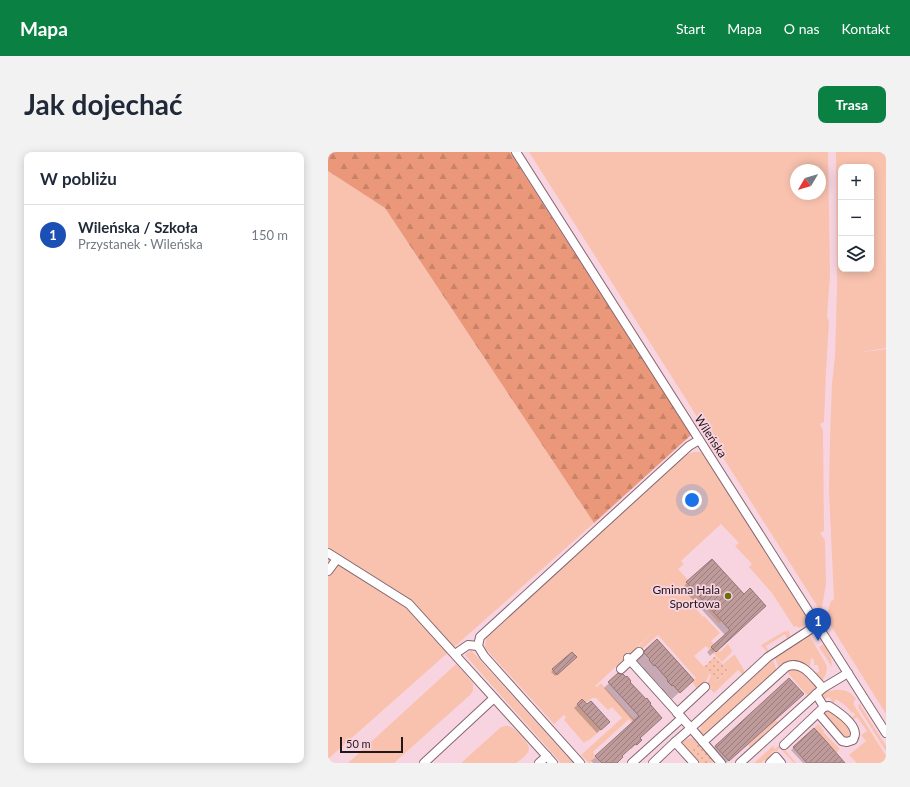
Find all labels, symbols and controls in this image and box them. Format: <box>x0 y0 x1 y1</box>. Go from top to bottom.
text: Mapa <box>20 17 68 40</box>
text: Start <box>676 20 705 37</box>
text: Mapa <box>727 20 762 37</box>
text: O nas <box>784 20 819 37</box>
text: Kontakt <box>841 20 890 37</box>
button: Trasa <box>818 86 886 123</box>
text: Jak dojechać <box>24 87 183 121</box>
north arrow <box>790 164 826 200</box>
map controls <box>838 164 874 272</box>
button: + <box>838 164 874 200</box>
text: W pobliżu <box>40 168 117 189</box>
button: − <box>838 200 874 236</box>
text: Wileńska / Szkoła <box>78 218 198 236</box>
text: 1 <box>49 227 57 243</box>
text: 150 m <box>251 227 288 243</box>
text: Przystanek · Wileńska <box>78 236 203 252</box>
button: layers <box>838 236 874 272</box>
street label: Wileńska <box>692 412 730 460</box>
your location <box>682 490 702 510</box>
place label: Gminna Hala Sportowa <box>652 582 720 611</box>
marker: Gminna Hala Sportowa <box>723 591 733 601</box>
pin: 1 <box>805 608 831 641</box>
scale bar <box>340 735 403 754</box>
text: 50 m <box>346 737 371 750</box>

